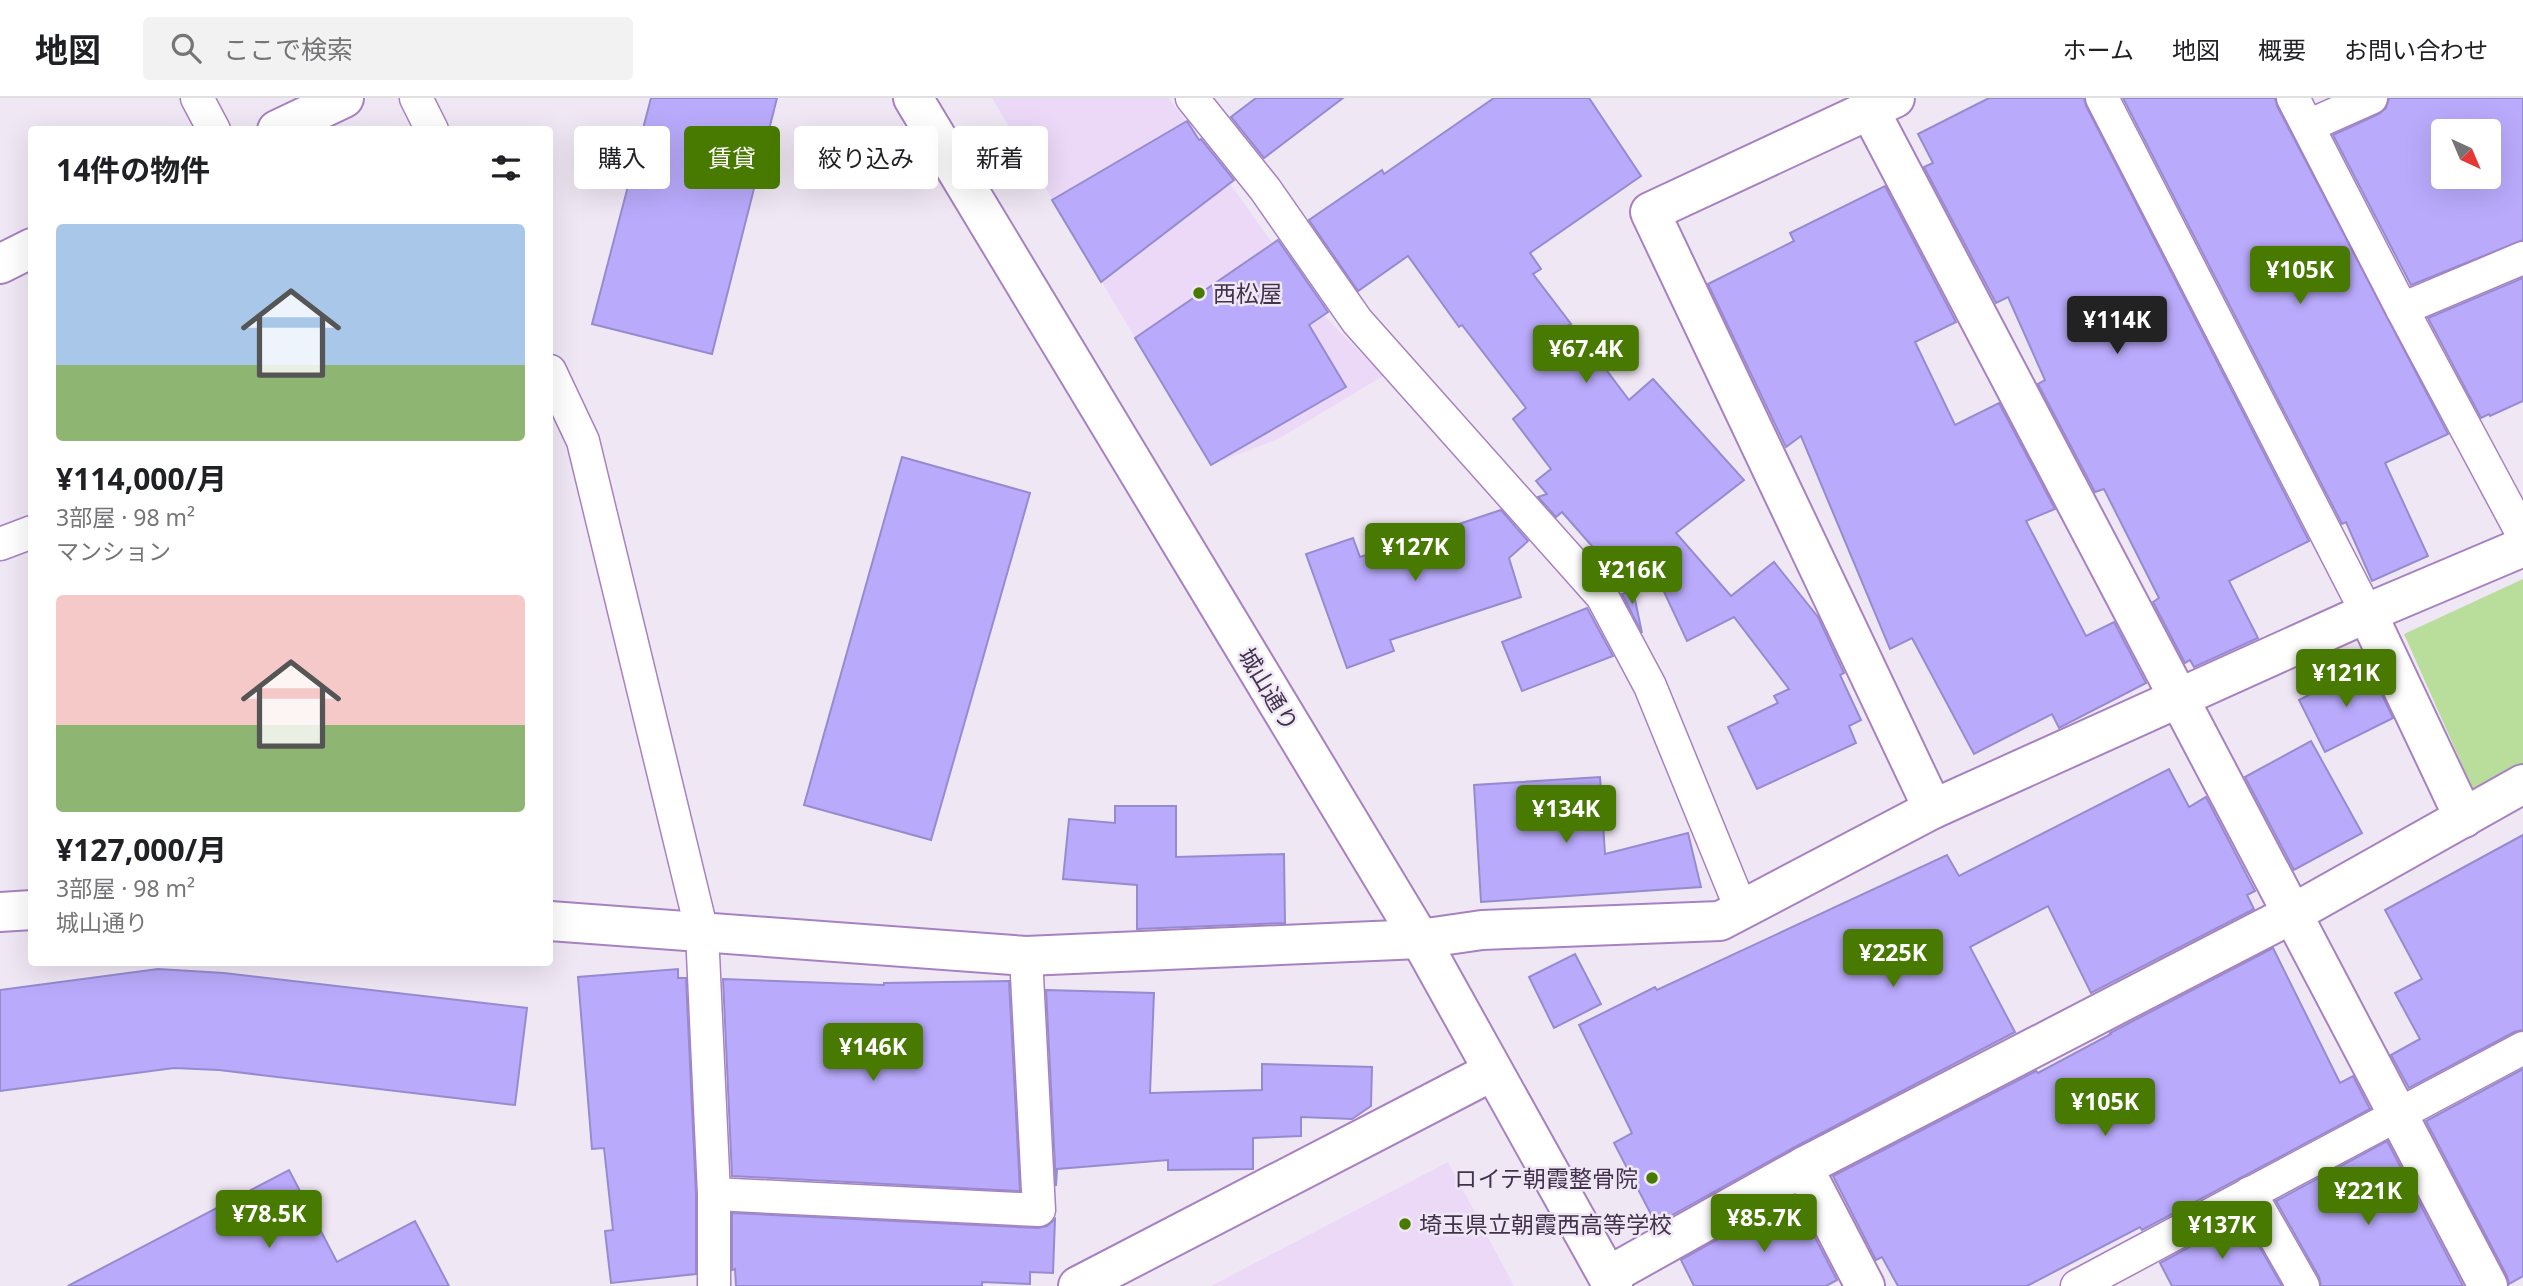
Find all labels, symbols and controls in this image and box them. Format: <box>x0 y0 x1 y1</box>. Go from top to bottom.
search box <box>143 17 633 80</box>
text: 地図 <box>35 27 101 72</box>
icon: search <box>167 29 205 67</box>
text: ここで検索 <box>223 31 353 67</box>
text: ホーム <box>2063 33 2134 66</box>
text: 地図 <box>2172 33 2220 66</box>
text: 概要 <box>2258 33 2306 66</box>
text: お問い合わせ <box>2344 33 2488 66</box>
north arrow <box>2431 119 2501 189</box>
map controls <box>2431 119 2501 189</box>
chip: 購入 <box>574 126 670 189</box>
chip: 賃貸 <box>684 126 780 189</box>
chip: 絞り込み <box>794 126 938 189</box>
chip: 新着 <box>952 126 1048 189</box>
text: 14件の物件 <box>56 149 210 190</box>
icon: filters <box>487 149 525 187</box>
pin: ¥105K <box>2251 246 2349 306</box>
text: ¥105K <box>2266 253 2334 285</box>
icon: home <box>228 270 354 396</box>
place label: 西松屋 <box>1213 277 1282 309</box>
marker: 西松屋 <box>1191 285 1207 301</box>
pin: ¥114K <box>2068 296 2166 356</box>
text: ¥114K <box>2083 303 2151 335</box>
pin: ¥67.4K <box>1529 326 1643 385</box>
text: ¥67.4K <box>1549 332 1623 364</box>
text: ¥114,000/月 <box>56 458 227 499</box>
text: 3部屋 · 98 m² <box>56 501 195 533</box>
pin: ¥127K <box>1366 524 1464 583</box>
text: ¥127K <box>1381 530 1449 562</box>
text: マンション <box>56 535 171 567</box>
pin: ¥216K <box>1583 546 1681 606</box>
text: ¥216K <box>1598 553 1666 585</box>
icon: home <box>228 641 354 767</box>
street label: 城山通り <box>1232 641 1306 737</box>
pin: ¥121K <box>2297 650 2395 709</box>
text: ¥121K <box>2312 656 2380 688</box>
pin: ¥134K <box>1517 786 1615 845</box>
text: ¥134K <box>1532 792 1600 824</box>
text: ¥127,000/月 <box>56 829 227 870</box>
text: 3部屋 · 98 m² <box>56 872 195 904</box>
text: 城山通り <box>56 906 148 938</box>
pin: ¥225K <box>1844 930 1942 989</box>
text: ¥225K <box>1859 936 1927 968</box>
pin: ¥146K <box>824 1024 922 1083</box>
text: ¥146K <box>839 1030 907 1062</box>
pin: ¥105K <box>2056 1079 2154 1138</box>
text: ¥105K <box>2071 1085 2139 1117</box>
place label: ロイテ朝霞整骨院 <box>1454 1162 1638 1194</box>
pin: ¥221K <box>2319 1168 2417 1227</box>
marker: ロイテ朝霞整骨院 <box>1644 1170 1660 1186</box>
text: ¥221K <box>2334 1174 2402 1206</box>
pin: ¥78.5K <box>212 1190 326 1250</box>
pin: ¥85.7K <box>1707 1194 1821 1254</box>
text: ¥78.5K <box>232 1197 306 1229</box>
text: ¥85.7K <box>1727 1201 1801 1233</box>
pin: ¥137K <box>2173 1202 2271 1261</box>
place label: 埼玉県立朝霞西高等学校 <box>1419 1208 1672 1240</box>
text: ¥137K <box>2188 1208 2256 1240</box>
marker: 埼玉県立朝霞西高等学校 <box>1397 1216 1413 1232</box>

